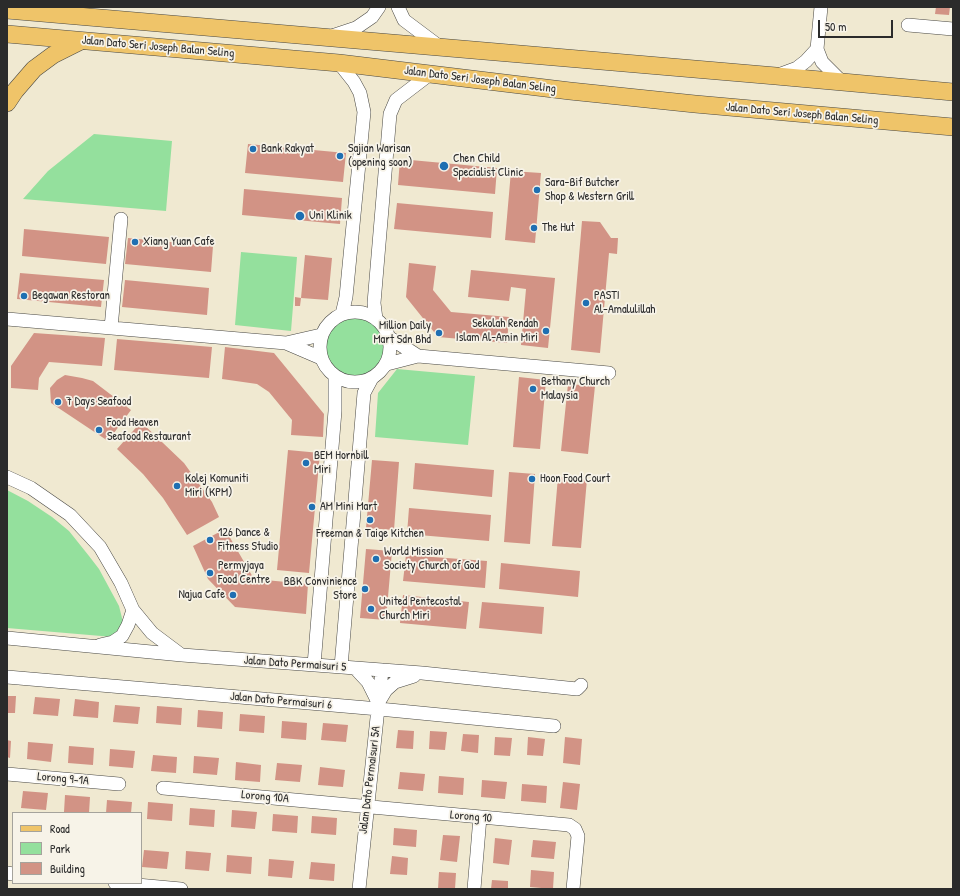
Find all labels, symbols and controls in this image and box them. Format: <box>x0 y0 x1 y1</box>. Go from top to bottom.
scale bar <box>820 12 895 38</box>
text: 50 m <box>825 18 846 35</box>
street label: Jalan Dato Seri Joseph Balan Seling <box>81 33 235 61</box>
street label: Jalan Dato Seri Joseph Balan Seling <box>403 64 557 96</box>
street label: Jalan Dato Seri Joseph Balan Seling <box>725 100 879 128</box>
place label: Bank Rakyat <box>261 142 314 156</box>
place label: Sajian Warisan (opening soon) <box>348 142 412 170</box>
marker: Bank Rakyat <box>248 144 258 154</box>
marker: Sajian Warisan (opening soon) <box>335 151 345 161</box>
place label: Chen Child Specialist Clinic <box>453 152 523 180</box>
marker: Chen Child Specialist Clinic <box>438 160 450 172</box>
place label: Sara-Bif Butcher Shop & Western Grill <box>545 176 634 204</box>
marker: Sara-Bif Butcher Shop & Western Grill <box>532 185 542 195</box>
place label: Uni Klinik <box>309 209 352 223</box>
marker: Uni Klinik <box>294 210 306 222</box>
place label: The Hut <box>542 221 575 235</box>
marker: The Hut <box>529 223 539 233</box>
place label: Xiang Yuan Cafe <box>143 235 214 249</box>
marker: Xiang Yuan Cafe <box>130 237 140 247</box>
place label: Begawan Restoran <box>32 289 110 303</box>
place label: PASTI Al-Amalulillah <box>594 289 655 317</box>
marker: Begawan Restoran <box>19 291 29 301</box>
marker: PASTI Al-Amalulillah <box>581 298 591 308</box>
place label: Sekolah Rendah Islam Al-Amin Miri <box>456 317 538 345</box>
place label: Million Daily Mart Sdn Bhd <box>373 319 431 347</box>
marker: Sekolah Rendah Islam Al-Amin Miri <box>541 326 551 336</box>
marker: Million Daily Mart Sdn Bhd <box>434 328 444 338</box>
place label: Bethany Church Malaysia <box>541 375 610 403</box>
marker: Bethany Church Malaysia <box>528 384 538 394</box>
place label: 7 Days Seafood <box>66 395 131 409</box>
marker: 7 Days Seafood <box>53 397 63 407</box>
place label: Food Heaven Seafood Restaurant <box>107 416 191 444</box>
marker: Food Heaven Seafood Restaurant <box>94 425 104 435</box>
place label: BEM Hornbill Miri <box>314 449 369 477</box>
marker: BEM Hornbill Miri <box>301 458 311 468</box>
place label: Kolej Komuniti Miri (KPM) <box>185 472 249 500</box>
place label: Hoon Food Court <box>540 472 610 486</box>
marker: Hoon Food Court <box>527 474 537 484</box>
marker: Kolej Komuniti Miri (KPM) <box>172 481 182 491</box>
place label: AM Mini Mart <box>320 500 377 514</box>
marker: AM Mini Mart <box>307 502 317 512</box>
marker: Freeman & Taige Kitchen <box>365 515 375 525</box>
place label: 126 Dance & Fitness Studio <box>218 526 278 554</box>
place label: Freeman & Taige Kitchen <box>316 527 424 541</box>
marker: 126 Dance & Fitness Studio <box>205 535 215 545</box>
place label: World Mission Society Church of God <box>384 545 479 573</box>
marker: World Mission Society Church of God <box>371 554 381 564</box>
place label: Permyjaya Food Centre <box>218 559 270 587</box>
marker: Permyjaya Food Centre <box>205 568 215 578</box>
place label: BBK Convinience Store <box>284 575 357 603</box>
marker: BBK Convinience Store <box>360 584 370 594</box>
place label: Najua Cafe <box>178 588 225 602</box>
marker: Najua Cafe <box>228 590 238 600</box>
place label: United Pentecostal Church Miri <box>379 595 461 623</box>
marker: United Pentecostal Church Miri <box>366 604 376 614</box>
street label: Jalan Dato Permaisuri 5 <box>243 653 347 675</box>
street label: Jalan Dato Permaisuri 6 <box>229 689 333 713</box>
street label: Jalan Dato Permaisuri 5A <box>356 725 384 835</box>
street label: Lorong 9-1A <box>37 770 89 788</box>
street label: Lorong 10A <box>241 788 289 806</box>
street label: Lorong 10 <box>449 808 493 826</box>
legend <box>12 812 142 884</box>
text: Road <box>50 820 70 837</box>
text: Park <box>50 840 70 857</box>
text: Building <box>50 860 85 877</box>

